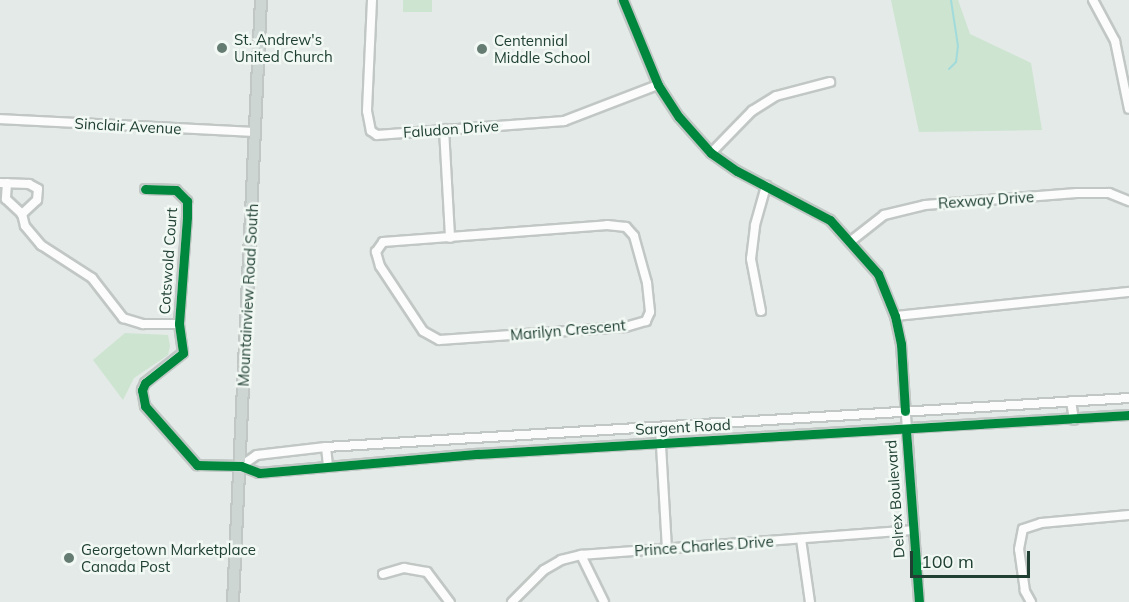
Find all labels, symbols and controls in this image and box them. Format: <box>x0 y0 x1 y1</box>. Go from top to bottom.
place label: St. Andrew's United Church <box>234 30 333 65</box>
place label: Centennial Middle School <box>494 31 590 66</box>
marker: St. Andrew's United Church <box>215 41 229 55</box>
marker: Centennial Middle School <box>475 42 489 56</box>
street label: Sinclair Avenue <box>74 114 182 138</box>
street label: Faludon Drive <box>403 117 499 141</box>
street label: Rexway Drive <box>937 188 1035 212</box>
street label: Mountainview Road South <box>234 203 262 387</box>
street label: Cotswold Court <box>155 207 181 315</box>
street label: Marilyn Crescent <box>510 316 626 344</box>
street label: Sargent Road <box>635 416 731 438</box>
street label: Delrex Boulevard <box>882 439 908 559</box>
street label: Prince Charles Drive <box>634 532 774 560</box>
scale bar <box>913 539 1033 577</box>
place label: Georgetown Marketplace Canada Post <box>81 540 256 575</box>
text: 100 m <box>921 550 974 573</box>
marker: Georgetown Marketplace Canada Post <box>62 551 76 565</box>

